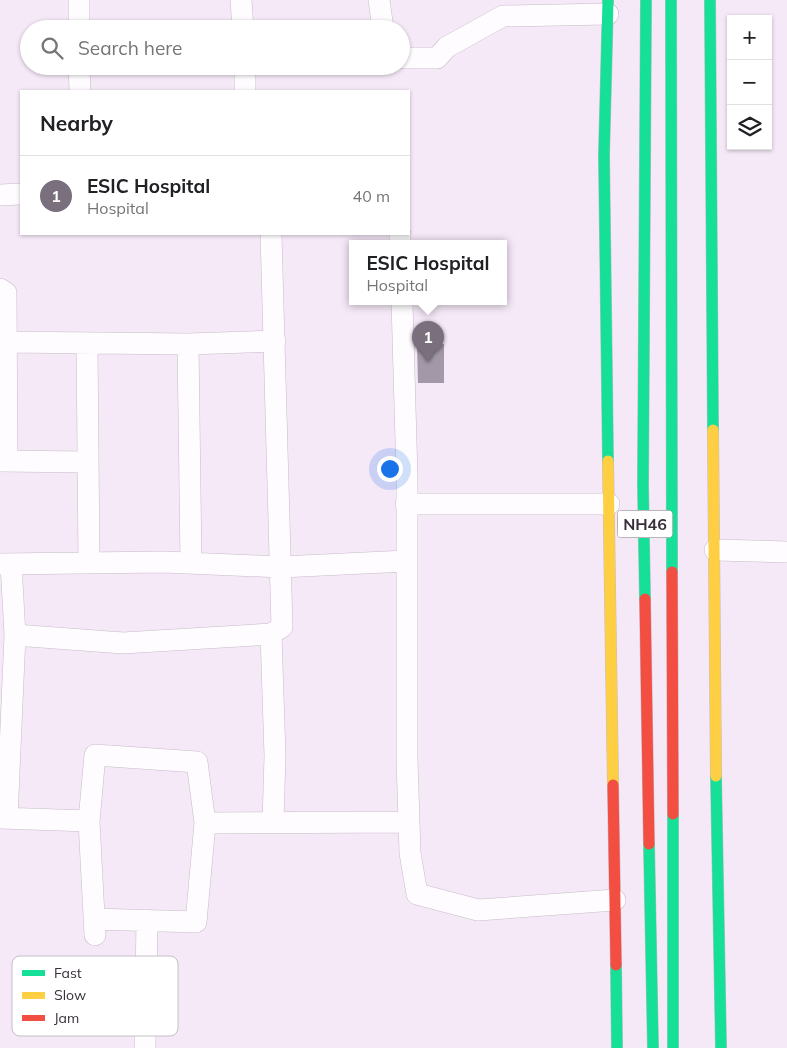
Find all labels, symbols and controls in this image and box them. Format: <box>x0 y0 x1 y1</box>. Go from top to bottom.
map controls <box>727 15 772 150</box>
button: + <box>727 15 772 60</box>
search box <box>20 20 410 75</box>
icon: search <box>38 34 66 62</box>
text: Search here <box>78 36 182 60</box>
button: − <box>727 60 772 105</box>
button: layers <box>727 105 772 150</box>
text: Nearby <box>40 110 113 136</box>
text: ESIC Hospital <box>87 174 210 198</box>
text: 1 <box>51 186 61 206</box>
text: 40 m <box>353 186 390 206</box>
text: Hospital <box>87 198 149 218</box>
popup <box>349 240 507 305</box>
text: ESIC Hospital <box>366 251 490 275</box>
text: Hospital <box>366 275 428 295</box>
pin: 1 <box>412 321 444 362</box>
your location <box>377 456 403 482</box>
road number: NH46 <box>618 510 672 538</box>
legend <box>12 956 178 1036</box>
text: Fast <box>54 964 82 982</box>
text: Slow <box>54 986 86 1004</box>
text: Jam <box>54 1009 79 1027</box>

